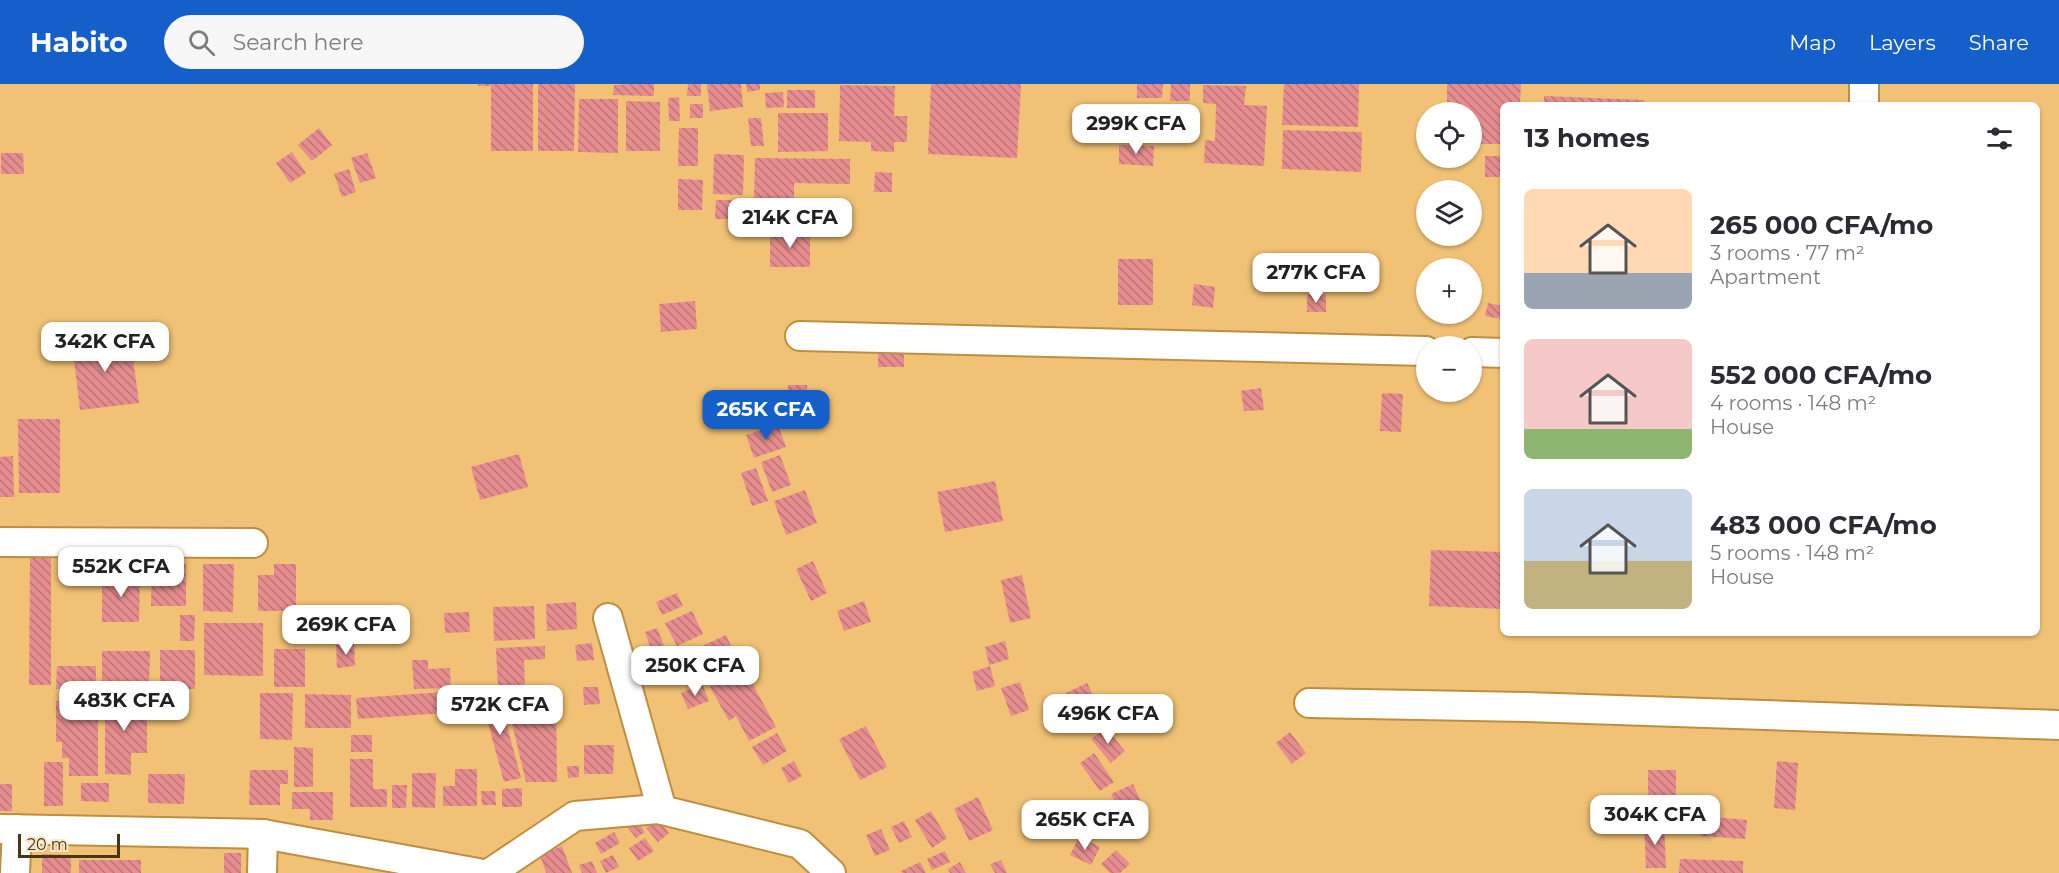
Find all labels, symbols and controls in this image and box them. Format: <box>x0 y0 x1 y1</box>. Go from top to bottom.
search box <box>164 15 584 69</box>
text: Habito <box>30 25 128 59</box>
icon: search <box>185 26 218 59</box>
text: Search here <box>233 29 364 56</box>
text: Map <box>1789 30 1836 55</box>
text: Layers <box>1869 30 1936 55</box>
text: Share <box>1969 30 2029 55</box>
map controls <box>1416 102 1482 402</box>
button: locate <box>1416 102 1482 168</box>
pin: 299K CFA <box>1074 104 1198 155</box>
text: 299K CFA <box>1086 111 1186 135</box>
text: 13 homes <box>1524 122 1650 154</box>
icon: filters <box>1983 122 2016 155</box>
button: layers <box>1416 180 1482 246</box>
pin: 214K CFA <box>728 198 852 249</box>
text: 214K CFA <box>742 205 838 229</box>
text: 265 000 CFA/mo <box>1710 209 1933 241</box>
icon: home <box>1572 213 1644 285</box>
text: 3 rooms · 77 m² <box>1710 241 1865 265</box>
pin: 277K CFA <box>1254 253 1378 304</box>
button: + <box>1416 258 1482 324</box>
text: 277K CFA <box>1266 260 1366 284</box>
text: Apartment <box>1710 265 1821 289</box>
pin: 342K CFA <box>43 322 167 373</box>
text: 342K CFA <box>55 329 155 353</box>
button: − <box>1416 336 1482 402</box>
text: 552 000 CFA/mo <box>1710 359 1932 391</box>
icon: home <box>1572 363 1644 435</box>
pin: 265K CFA <box>704 390 828 441</box>
text: 4 rooms · 148 m² <box>1710 391 1876 415</box>
text: 265K CFA <box>717 397 815 421</box>
text: House <box>1710 415 1774 439</box>
text: 483 000 CFA/mo <box>1710 509 1937 541</box>
icon: home <box>1572 513 1644 585</box>
text: 5 rooms · 148 m² <box>1710 541 1874 565</box>
pin: 552K CFA <box>59 547 183 598</box>
text: 552K CFA <box>72 554 170 578</box>
text: House <box>1710 565 1774 589</box>
pin: 269K CFA <box>284 605 408 656</box>
text: 269K CFA <box>296 612 396 636</box>
pin: 250K CFA <box>633 646 757 697</box>
text: 250K CFA <box>645 653 745 677</box>
pin: 483K CFA <box>62 681 186 732</box>
pin: 572K CFA <box>438 685 562 736</box>
text: 483K CFA <box>73 688 175 712</box>
text: 572K CFA <box>451 692 549 716</box>
pin: 496K CFA <box>1046 694 1170 745</box>
text: 496K CFA <box>1057 701 1159 725</box>
pin: 304K CFA <box>1593 795 1717 846</box>
pin: 265K CFA <box>1023 800 1147 851</box>
text: 304K CFA <box>1604 802 1706 826</box>
text: 265K CFA <box>1036 807 1134 831</box>
scale bar <box>18 831 120 858</box>
text: 20 m <box>27 835 68 854</box>

